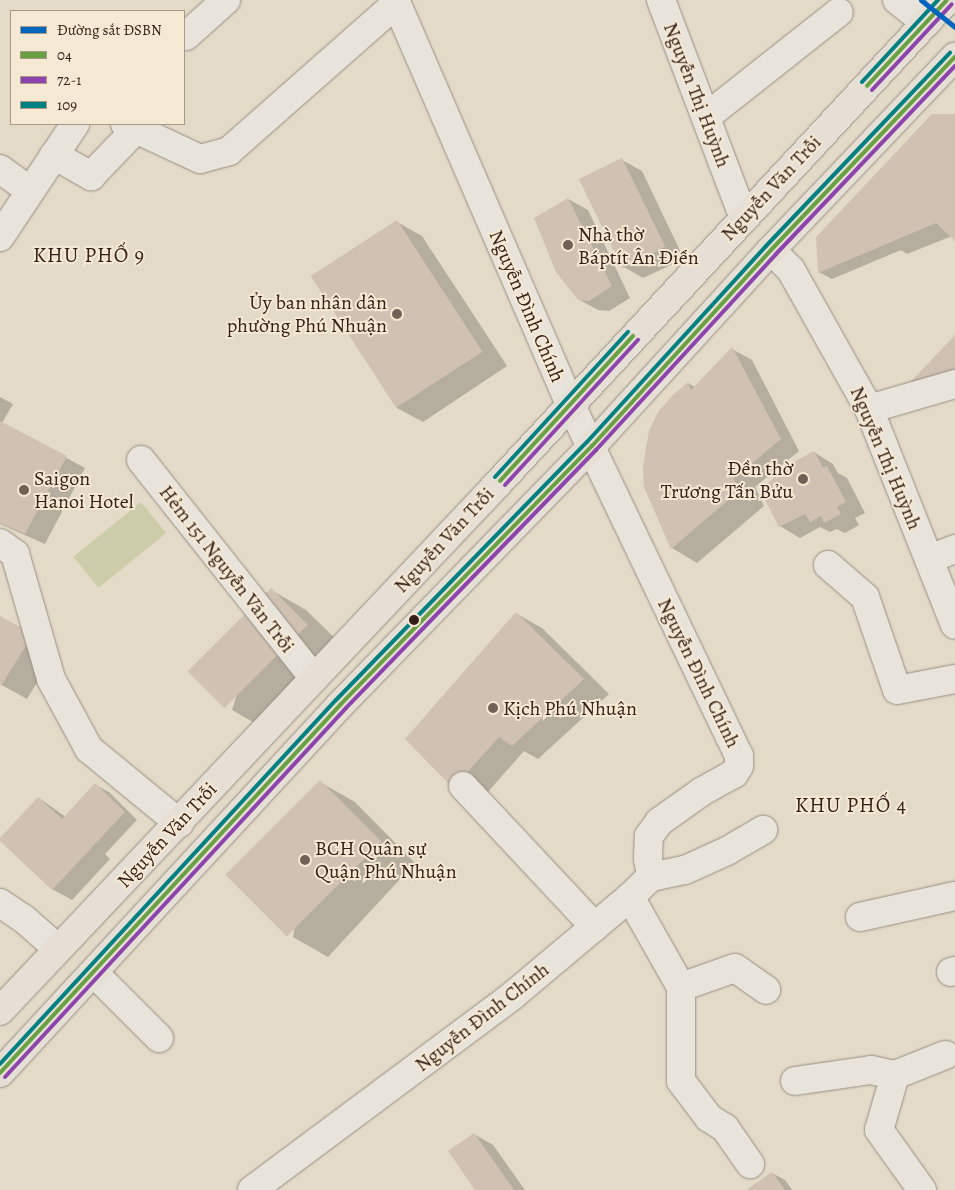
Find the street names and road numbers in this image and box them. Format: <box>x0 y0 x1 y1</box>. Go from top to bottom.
street label: Nguyễn Thị Huỳnh <box>658 19 736 171</box>
street label: Nguyễn Văn Trỗi <box>716 130 826 246</box>
street label: Nguyễn Đình Chính <box>484 226 570 386</box>
street label: Nguyễn Thị Huỳnh <box>845 383 927 533</box>
street label: Hẻm 151 Nguyễn Văn Trỗi <box>154 480 300 658</box>
street label: Nguyễn Văn Trỗi <box>389 482 499 598</box>
street label: Nguyễn Đình Chính <box>652 594 746 752</box>
street label: Nguyễn Văn Trỗi <box>112 777 222 893</box>
street label: Nguyễn Đình Chính <box>410 957 554 1077</box>

